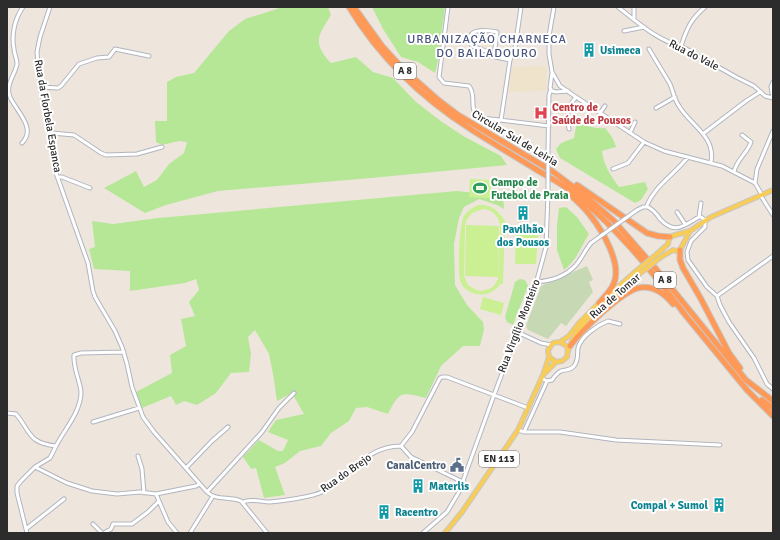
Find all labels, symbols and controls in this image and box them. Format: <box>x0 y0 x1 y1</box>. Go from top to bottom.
district label: URBANIZAÇÃO CHARNECA DO BAILADOURO <box>407 32 567 61</box>
street label: Rua do Vale <box>667 37 721 73</box>
building icon: Usimeca <box>581 42 597 58</box>
place label: Usimeca <box>600 44 641 57</box>
street label: Rua da Florbela Espanca <box>32 58 64 174</box>
road number: A 8 <box>394 63 416 79</box>
place label: Centro de Saúde de Pousos <box>552 101 631 127</box>
hospital icon: Centro de Saúde de Pousos <box>533 105 549 121</box>
street label: Circular Sul de Leiria <box>470 107 561 169</box>
place label: Campo de Futebol de Praia <box>491 176 569 202</box>
sports icon: Campo de Futebol de Praia <box>472 180 488 196</box>
building icon: Pavilhão dos Pousos <box>515 205 531 221</box>
place label: Pavilhão dos Pousos <box>497 223 549 249</box>
street label: Rua de Tomar <box>587 271 643 321</box>
road number: A 8 <box>654 272 676 288</box>
street label: Rua Virgílio Monteiro <box>495 277 543 375</box>
street label: Rua do Brejo <box>318 451 374 495</box>
road number: EN 113 <box>479 451 519 467</box>
public building icon: CanalCentro <box>449 457 465 473</box>
place label: CanalCentro <box>386 459 446 472</box>
building icon: Materlis <box>410 478 426 494</box>
place label: Materlis <box>429 480 469 493</box>
building icon: Compal + Sumol <box>711 497 727 513</box>
place label: Compal + Sumol <box>631 499 709 512</box>
building icon: Racentro <box>376 504 392 520</box>
place label: Racentro <box>395 506 438 519</box>

